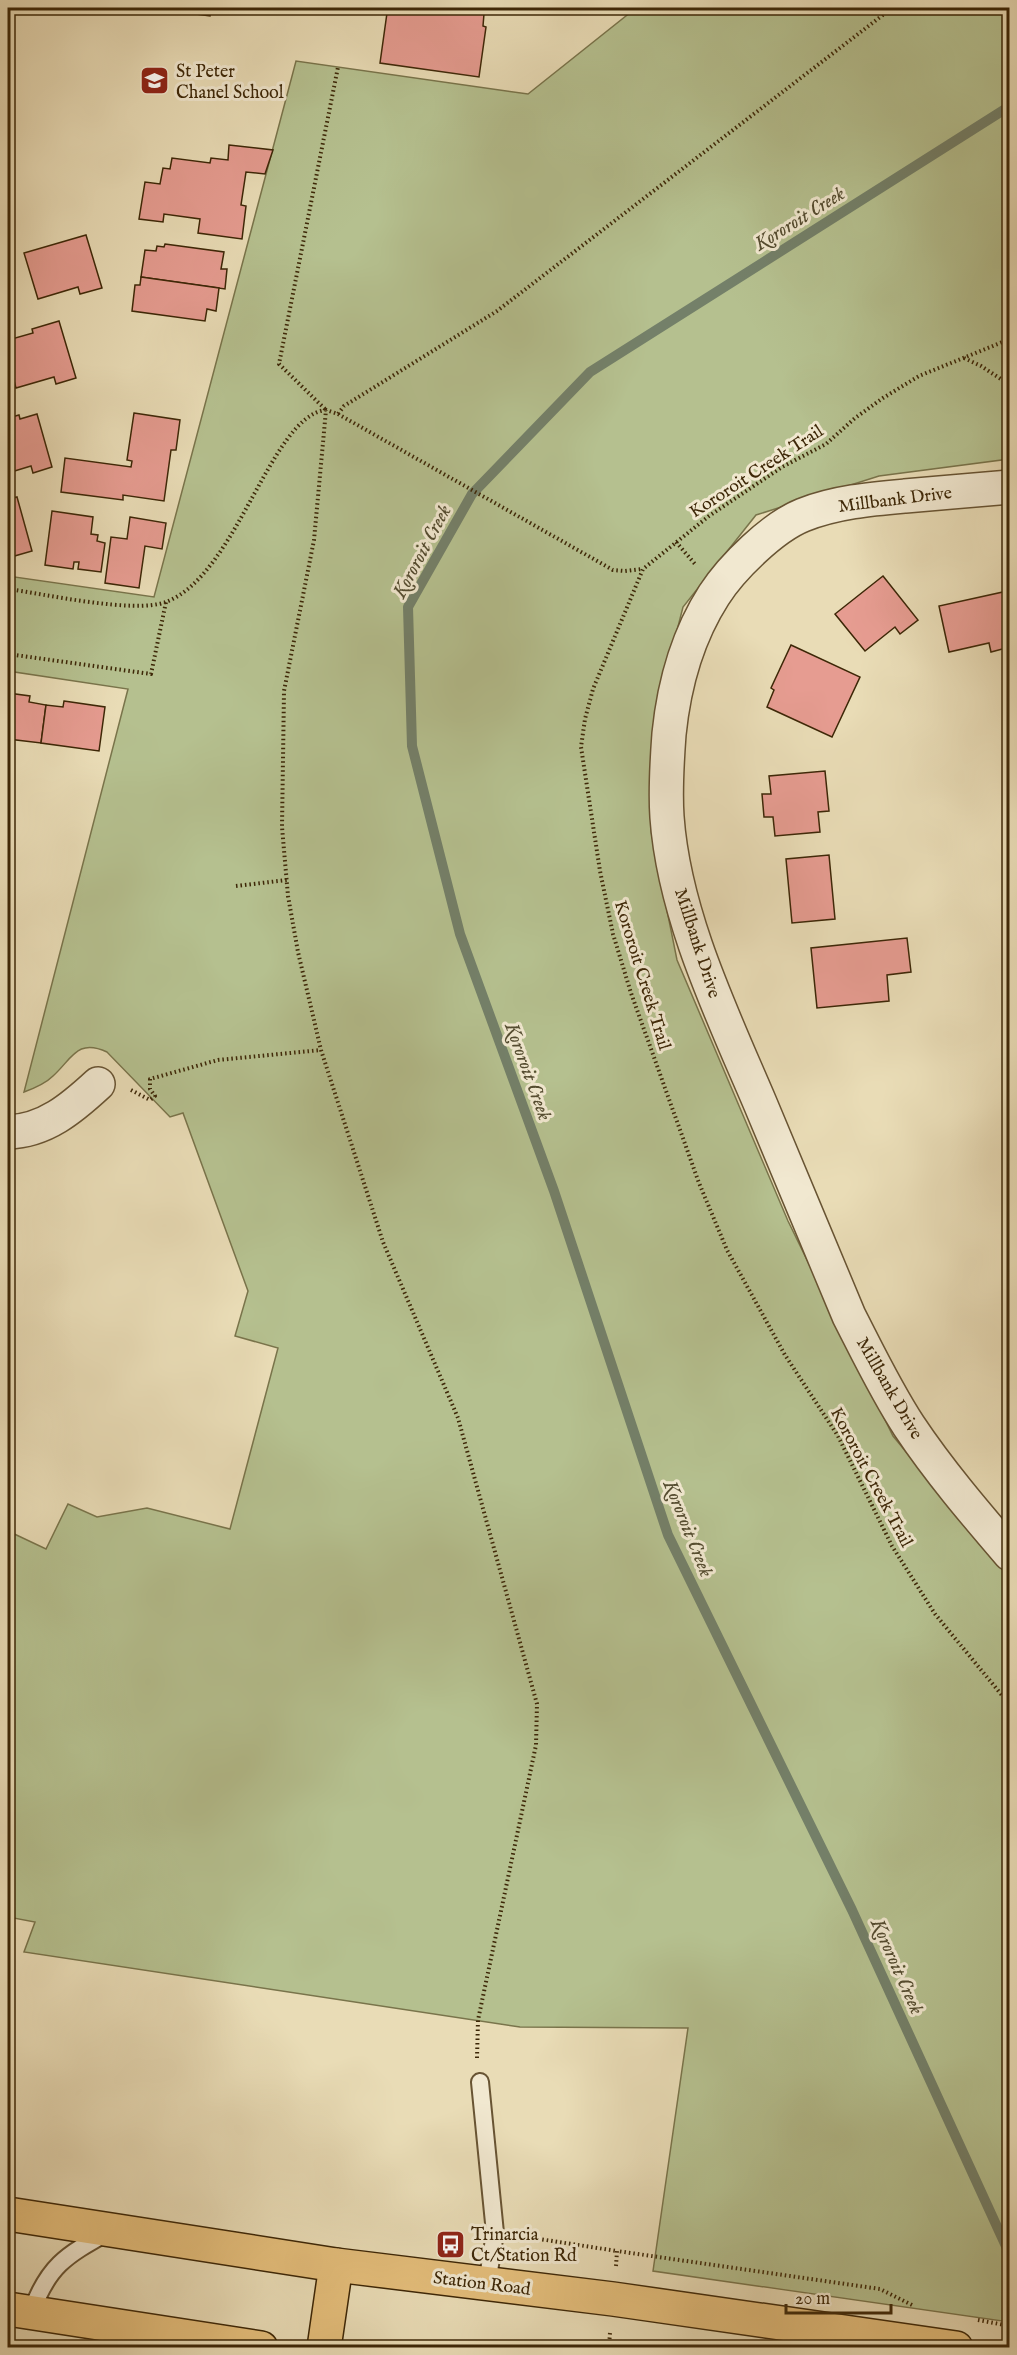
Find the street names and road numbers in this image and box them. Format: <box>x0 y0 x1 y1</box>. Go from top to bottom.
street label: Kororoit Creek Trail <box>685 420 828 524</box>
street label: Millbank Drive <box>837 482 953 519</box>
street label: Millbank Drive <box>668 886 725 1001</box>
street label: Kororoit Creek Trail <box>608 898 675 1053</box>
street label: Millbank Drive <box>850 1334 927 1444</box>
street label: Kororoit Creek Trail <box>824 1404 917 1552</box>
street label: Station Road <box>432 2267 532 2302</box>

